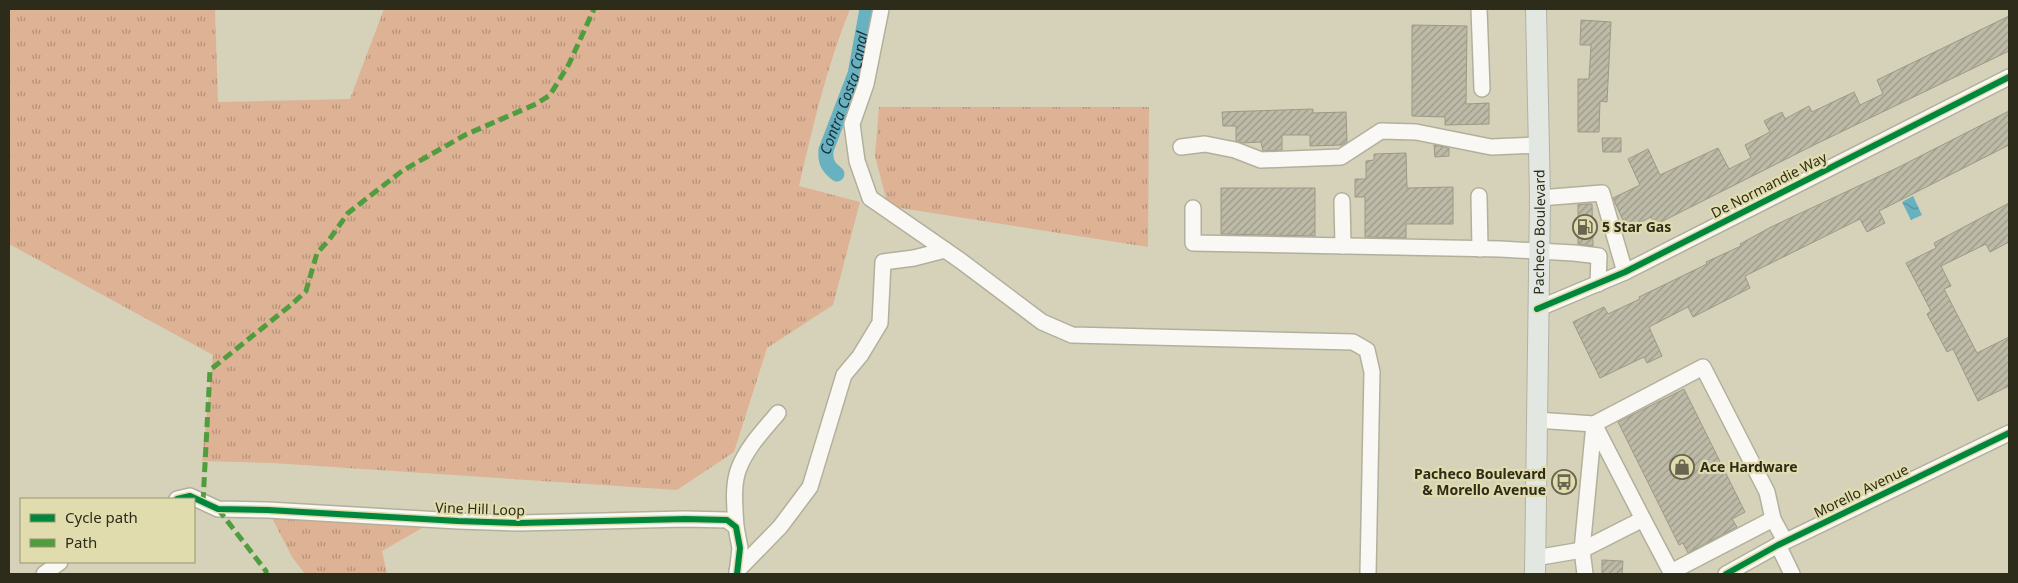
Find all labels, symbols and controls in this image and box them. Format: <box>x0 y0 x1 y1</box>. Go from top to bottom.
water label: Contra Costa Canal <box>814 29 872 157</box>
street label: De Normandie Way <box>1708 147 1831 222</box>
street label: Pacheco Boulevard <box>1529 169 1549 295</box>
fuel station icon: 5 Star Gas <box>1572 214 1598 240</box>
place label: 5 Star Gas <box>1602 217 1671 236</box>
shop icon: Ace Hardware <box>1669 454 1695 480</box>
place label: Ace Hardware <box>1700 457 1798 476</box>
street label: Morello Avenue <box>1810 459 1911 522</box>
place label: Pacheco Boulevard & Morello Avenue <box>1414 464 1546 499</box>
bus stop icon: Pacheco Boulevard & Morello Avenue <box>1551 469 1577 495</box>
street label: Vine Hill Loop <box>435 497 525 520</box>
legend <box>20 498 195 563</box>
text: Cycle path <box>65 507 138 527</box>
text: Path <box>65 532 97 552</box>

